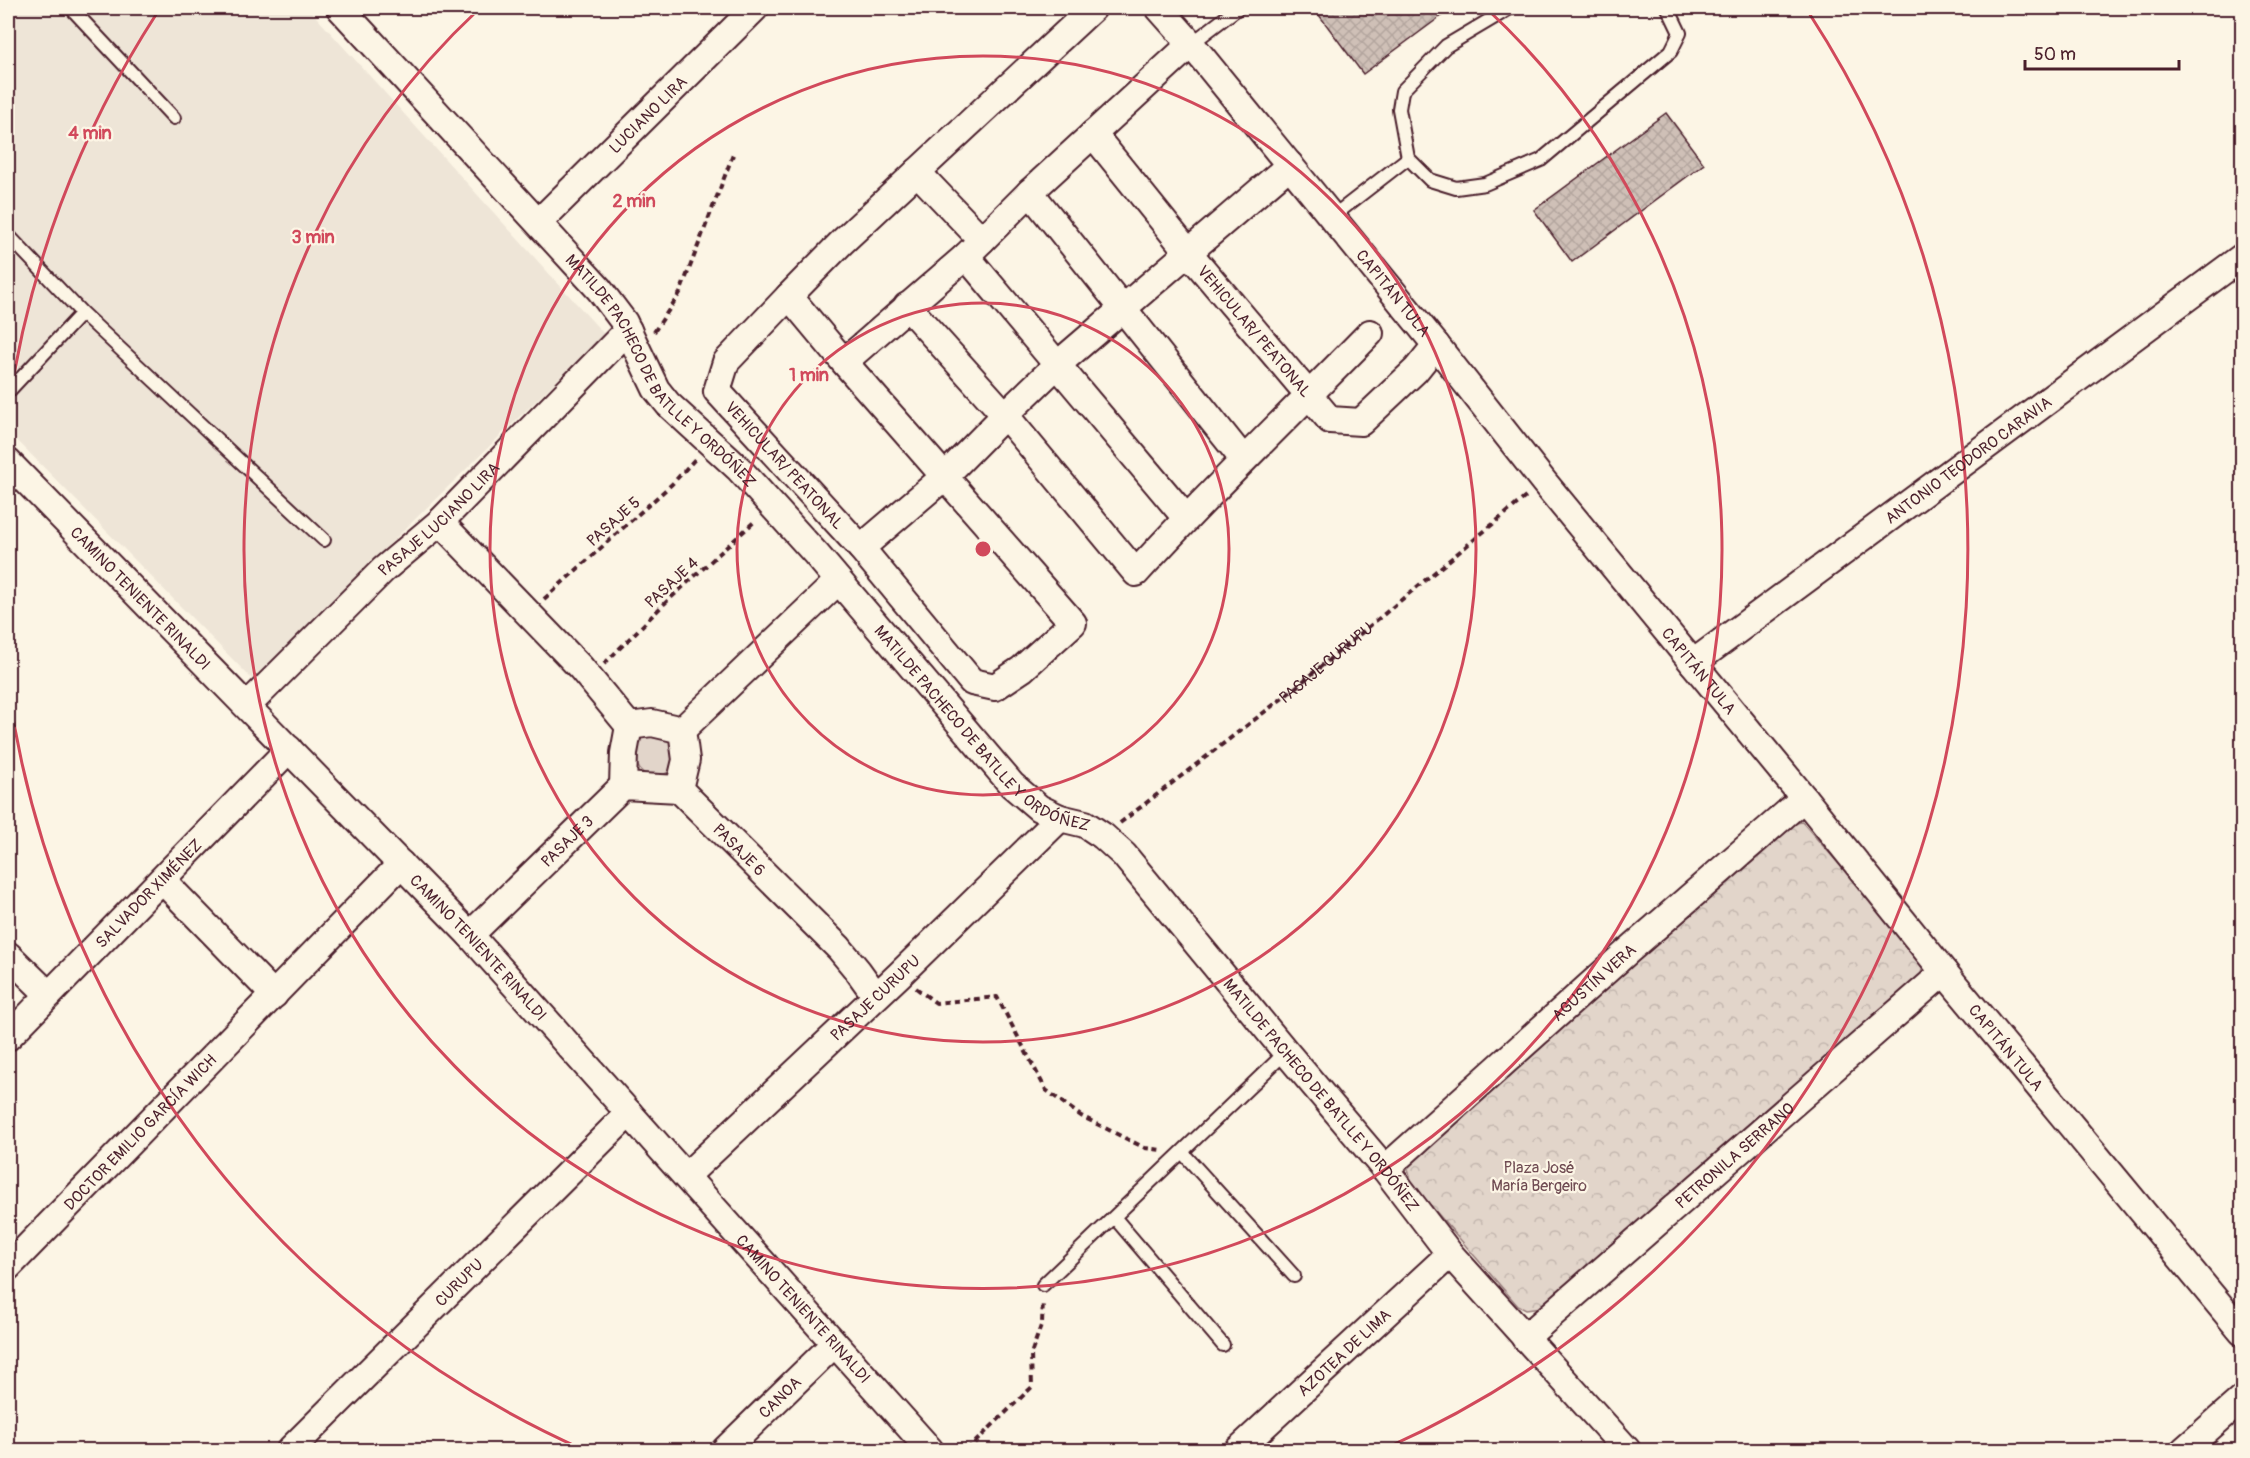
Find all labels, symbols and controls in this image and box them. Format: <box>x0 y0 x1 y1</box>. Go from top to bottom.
scale bar <box>2025 33 2180 71</box>
text: 50 m <box>2034 43 2076 66</box>
street label: LUCIANO LIRA <box>605 72 692 158</box>
text: 4 min <box>68 122 112 145</box>
text: 2 min <box>612 190 656 213</box>
text: 3 min <box>291 226 335 249</box>
street label: CAPITÁN TULA <box>1351 246 1434 341</box>
street label: MATILDE PACHECO DE BATLLE Y ORDÓÑEZ <box>561 250 760 492</box>
street label: VEHICULAR/ PEATONAL <box>1193 262 1315 402</box>
text: 1 min <box>789 364 829 387</box>
street label: ANTONIO TEODORO CARAVIA <box>1881 392 2056 529</box>
street label: VEHICULAR/ PEATONAL <box>721 398 848 534</box>
street label: PASAJE LUCIANO LIRA <box>374 458 504 580</box>
street label: PASAJE 5 <box>583 492 645 551</box>
street label: CAMINO TENIENTE RINALDI <box>66 523 214 674</box>
centre of rings <box>973 539 993 559</box>
street label: PASAJE 4 <box>641 553 703 613</box>
street label: PASAJE CURUPU <box>1275 618 1378 708</box>
street label: MATILDE PACHECO DE BATLLE Y ORDÓÑEZ <box>870 621 1092 836</box>
street label: CAPITÁN TULA <box>1657 624 1740 719</box>
street label: PASAJE 3 <box>537 811 598 872</box>
street label: PASAJE 6 <box>709 820 769 880</box>
street label: SALVADOR XIMÉNEZ <box>91 835 207 953</box>
street label: CAMINO TENIENTE RINALDI <box>405 870 551 1025</box>
street label: AGUSTÍN VERA <box>1548 940 1640 1026</box>
street label: PASAJE CURUPU <box>827 951 925 1046</box>
street label: MATILDE PACHECO DE BATLLE Y ORDÓÑEZ <box>1219 975 1423 1216</box>
street label: CAPITÁN TULA <box>1964 1001 2047 1095</box>
street label: DOCTOR EMILIO GARCÍA WICH <box>60 1050 221 1215</box>
street label: PETRONILA SERRANO <box>1671 1099 1799 1213</box>
park label: Plaza José María Bergeiro <box>1491 1158 1587 1196</box>
street label: CAMINO TENIENTE RINALDI <box>731 1231 874 1388</box>
street label: CURUPU <box>431 1255 488 1311</box>
street label: AZOTEA DE LIMA <box>1294 1305 1395 1401</box>
street label: CANOA <box>755 1373 806 1423</box>

